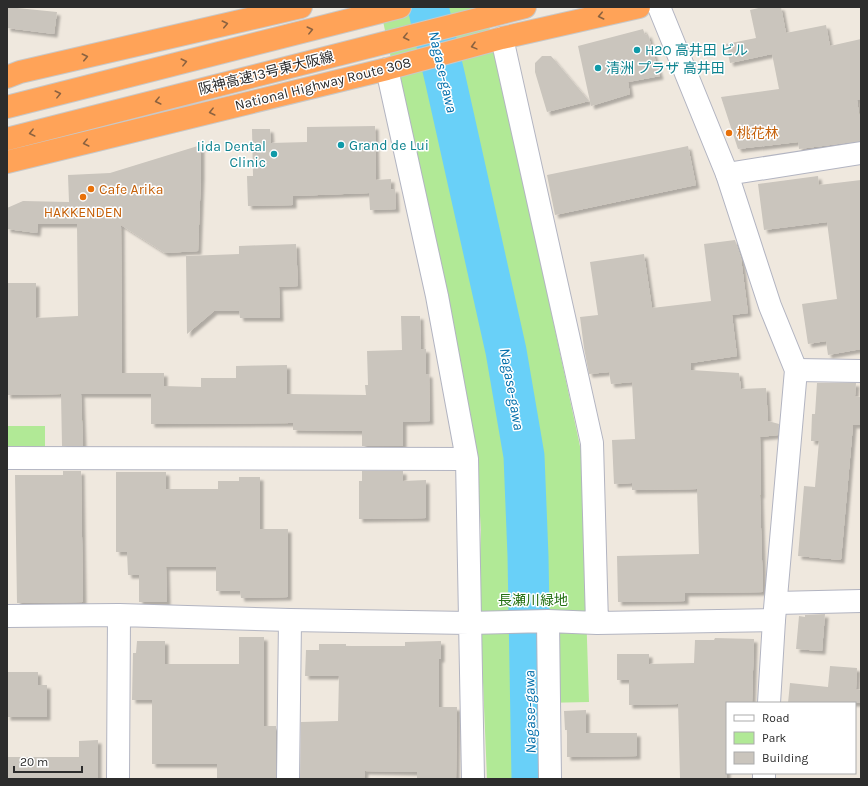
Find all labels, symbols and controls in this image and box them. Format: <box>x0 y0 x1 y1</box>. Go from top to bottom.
one-way arrow <box>597 11 604 19</box>
one-way arrow <box>222 21 229 29</box>
one-way arrow <box>307 26 314 35</box>
water label: Nagase-gawa <box>425 29 461 115</box>
one-way arrow <box>402 33 409 41</box>
one-way arrow <box>471 41 477 49</box>
place label: H2O 高井田 ビル <box>645 42 748 59</box>
marker: H2O 高井田 ビル <box>632 45 642 55</box>
street label: 阪神高速13号東大阪線 <box>197 48 335 98</box>
one-way arrow <box>82 53 88 61</box>
street label: National Highway Route 308 <box>233 54 413 114</box>
one-way arrow <box>181 58 188 67</box>
place label: 清洲 プラザ 高井田 <box>606 60 725 77</box>
marker: 清洲 プラザ 高井田 <box>593 63 603 73</box>
one-way arrow <box>55 90 62 99</box>
one-way arrow <box>154 96 161 104</box>
one-way arrow <box>209 107 216 116</box>
place label: 桃花林 <box>737 125 779 142</box>
one-way arrow <box>28 128 35 137</box>
marker: 桃花林 <box>724 128 734 138</box>
place label: Grand de Lui <box>349 137 429 154</box>
place label: Iida Dental Clinic <box>197 138 266 171</box>
one-way arrow <box>83 139 89 147</box>
marker: Grand de Lui <box>336 140 346 150</box>
marker: Iida Dental Clinic <box>269 149 279 159</box>
place label: Cafe Arika <box>99 181 163 198</box>
marker: Cafe Arika <box>86 184 96 194</box>
marker: HAKKENDEN <box>78 192 88 202</box>
place label: HAKKENDEN <box>44 204 122 221</box>
water label: Nagase-gawa <box>496 346 528 432</box>
park label: 長瀬川緑地 <box>498 592 568 609</box>
water label: Nagase-gawa <box>520 670 540 754</box>
legend <box>726 702 856 774</box>
text: Road <box>762 711 790 725</box>
text: Park <box>762 731 787 745</box>
scale bar <box>14 748 82 774</box>
text: Building <box>762 751 809 765</box>
text: 20 m <box>20 755 48 769</box>

